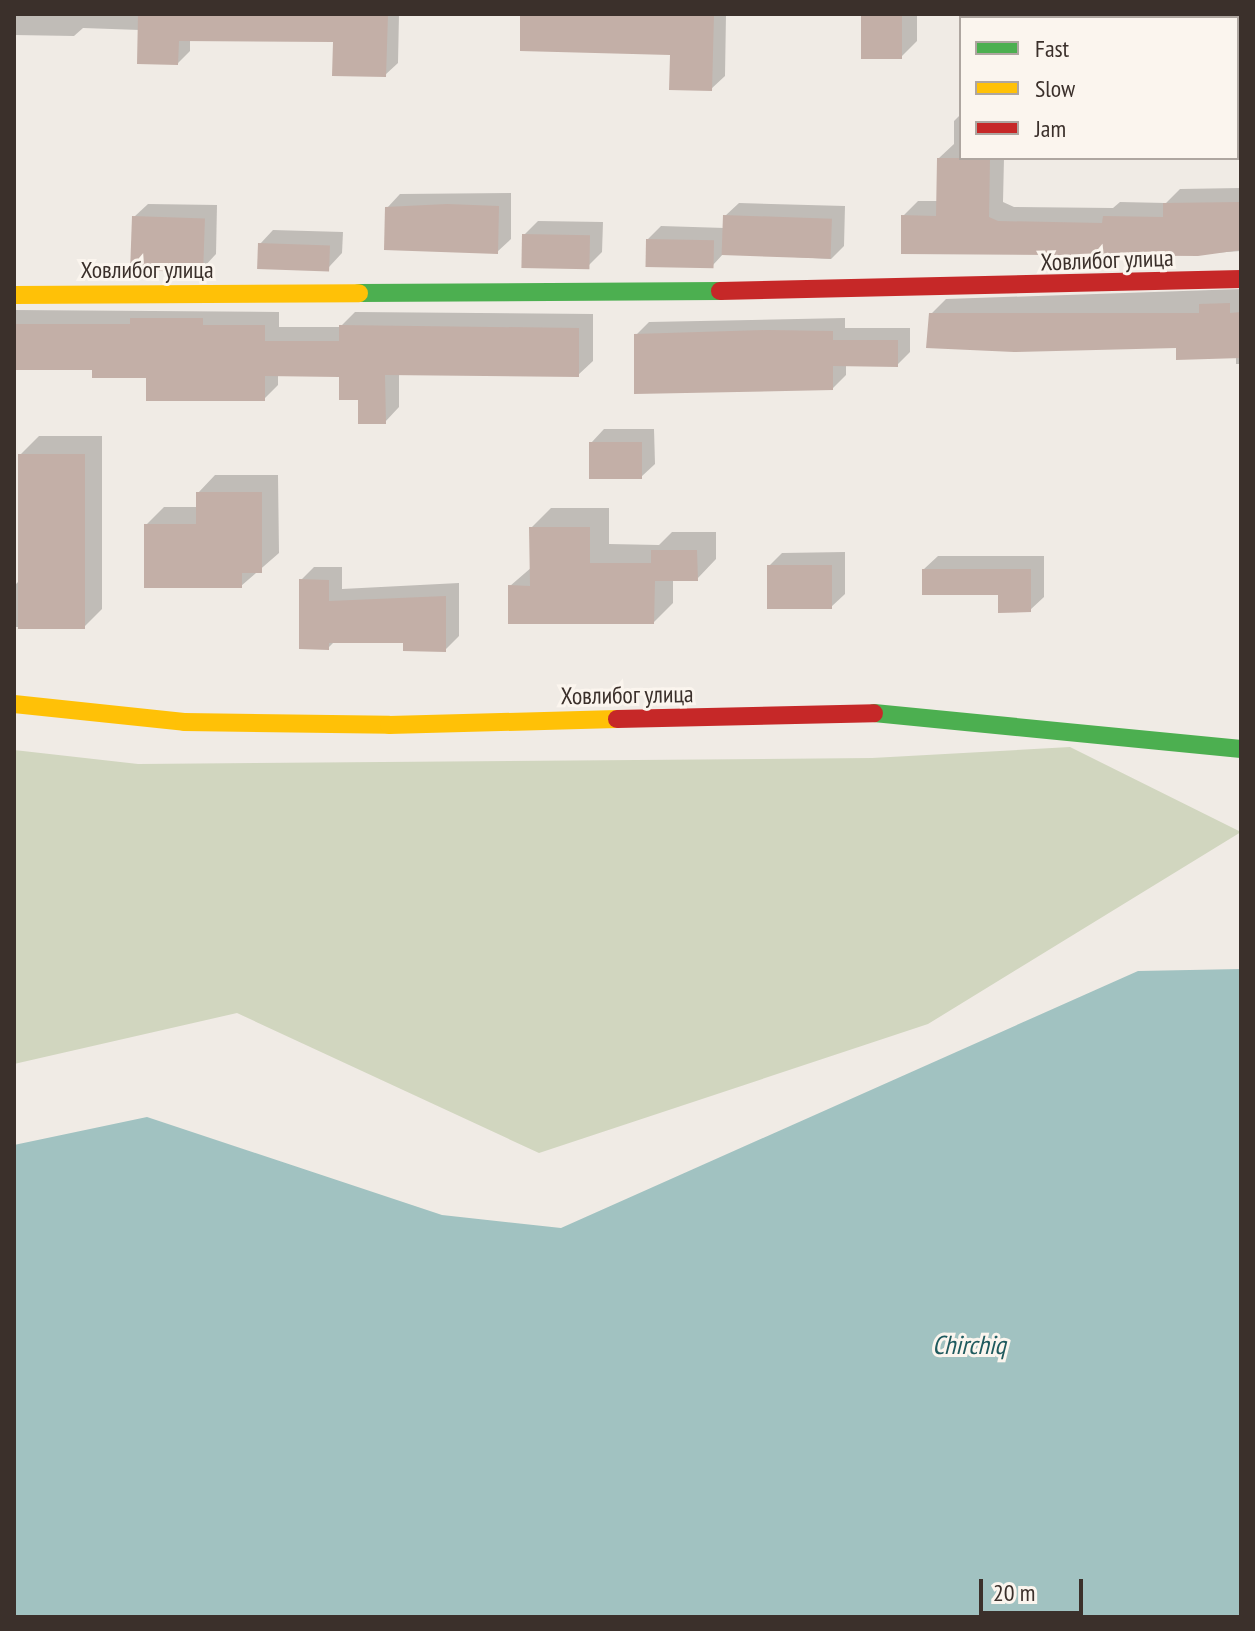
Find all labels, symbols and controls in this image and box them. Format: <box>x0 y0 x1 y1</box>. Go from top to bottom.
legend <box>959 16 1239 160</box>
text: Fast <box>1035 33 1069 64</box>
text: Slow <box>1035 73 1075 104</box>
text: Jam <box>1035 113 1066 144</box>
street label: Ховлибог улица <box>1040 243 1174 277</box>
street label: Ховлибог улица <box>80 256 214 284</box>
street label: Ховлибог улица <box>560 679 694 711</box>
water label: Chirchiq <box>932 1329 1006 1361</box>
scale bar <box>983 1563 1087 1613</box>
text: 20 m <box>993 1577 1035 1608</box>

